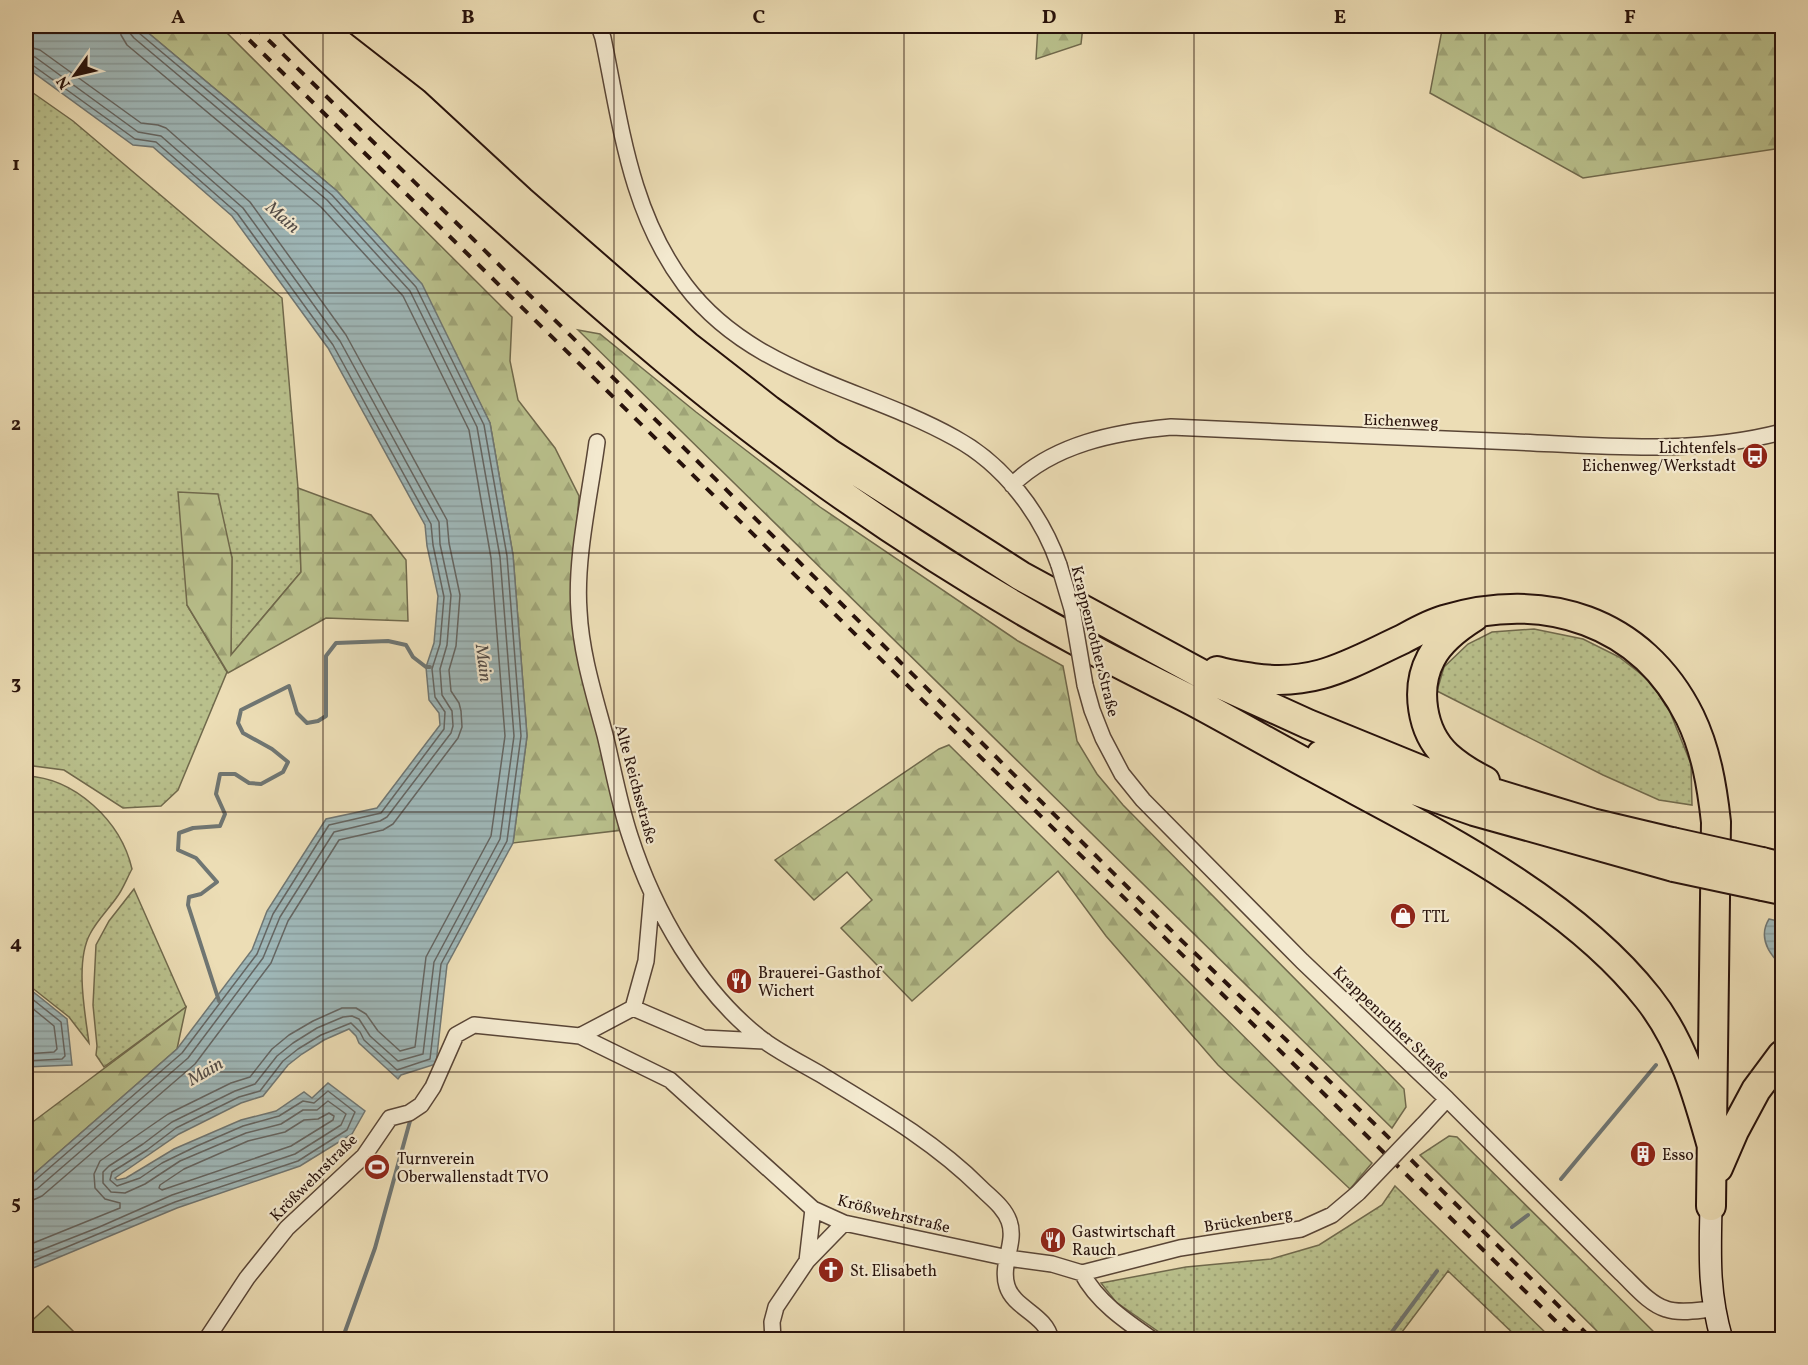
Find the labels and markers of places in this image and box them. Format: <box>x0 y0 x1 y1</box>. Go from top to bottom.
place label: Lichtenfels Eichenweg/Werkstadt <box>1582 438 1736 478</box>
bus stop icon: Lichtenfels Eichenweg/Werkstadt <box>1740 441 1770 471</box>
shop icon: TTL <box>1388 901 1418 931</box>
place label: TTL <box>1422 907 1449 929</box>
place label: Brauerei-Gasthof Wichert <box>758 963 883 1003</box>
restaurant icon: Brauerei-Gasthof Wichert <box>724 966 754 996</box>
building icon: Esso <box>1628 1139 1658 1169</box>
place label: Esso <box>1662 1145 1694 1167</box>
place label: Turnverein Oberwallenstadt TVO <box>397 1149 549 1189</box>
sports icon: Turnverein Oberwallenstadt TVO <box>362 1152 392 1182</box>
place label: Gastwirtschaft Rauch <box>1072 1222 1176 1262</box>
restaurant icon: Gastwirtschaft Rauch <box>1038 1225 1068 1255</box>
church icon: St. Elisabeth <box>816 1255 846 1285</box>
place label: St. Elisabeth <box>850 1261 937 1283</box>

